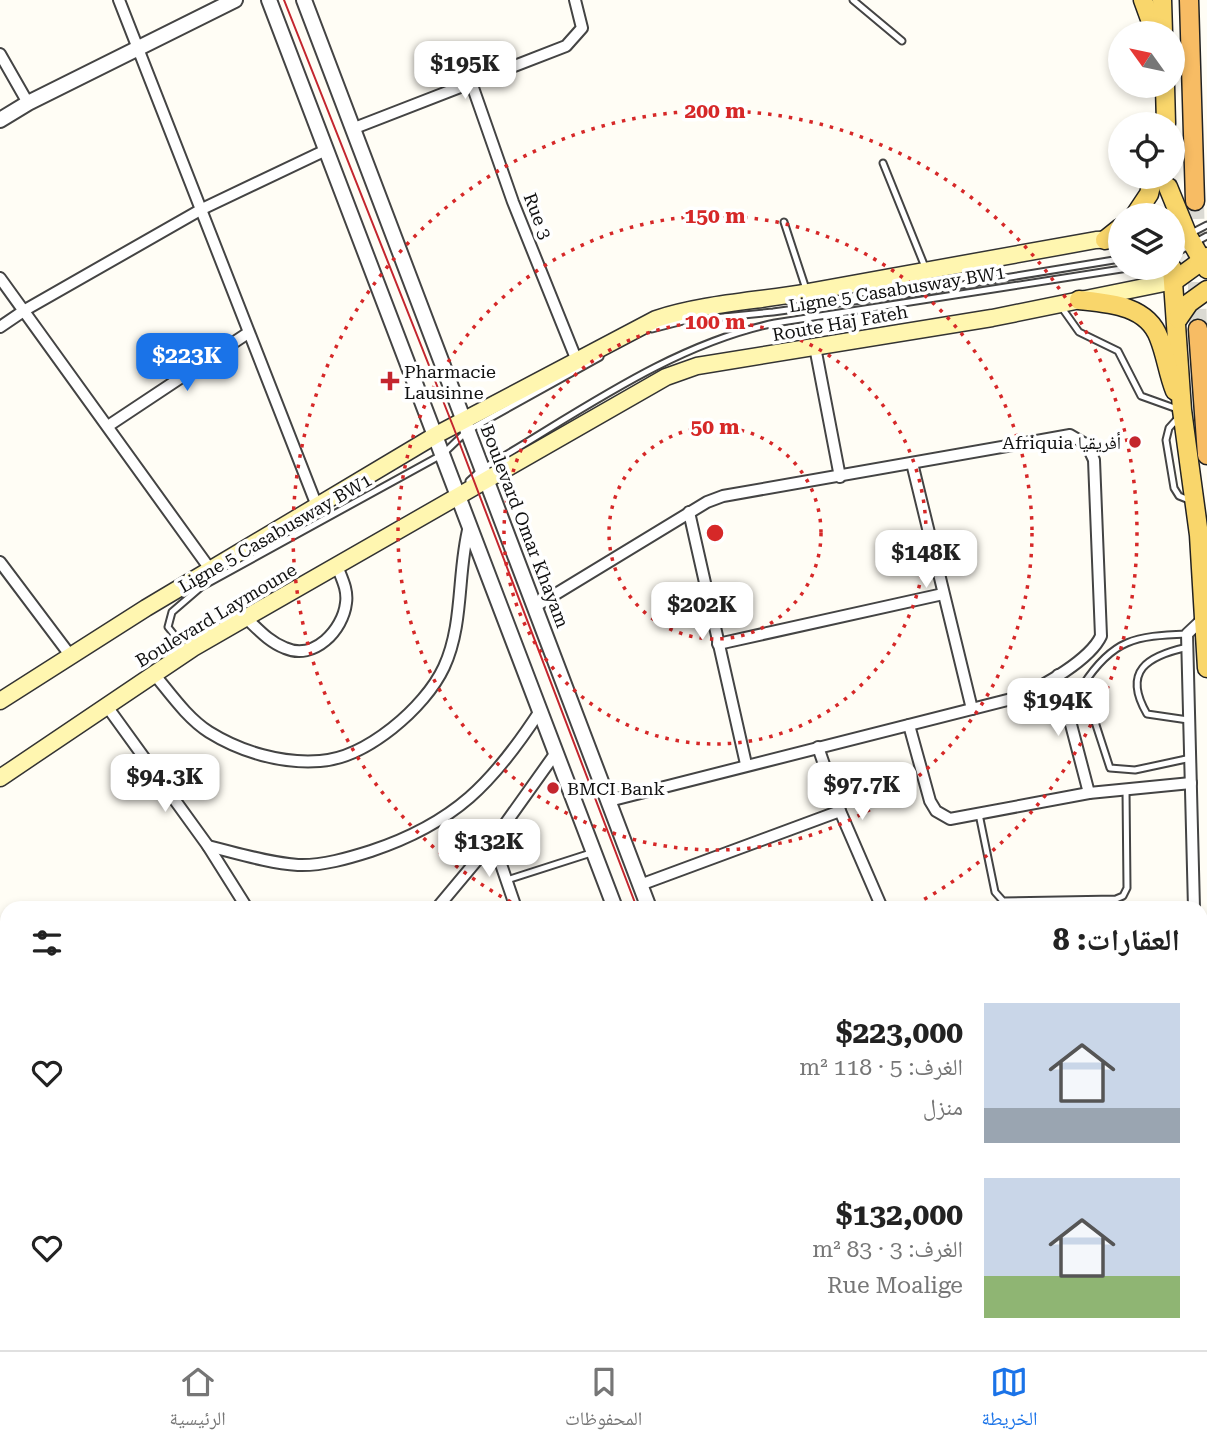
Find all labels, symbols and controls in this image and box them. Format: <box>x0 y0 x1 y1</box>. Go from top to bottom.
north arrow <box>1108 21 1185 98</box>
map controls <box>1108 21 1185 280</box>
pin: $195K <box>416 42 514 101</box>
text: $195K <box>430 50 500 77</box>
text: 200 m <box>685 99 745 123</box>
button: locate <box>1108 112 1185 189</box>
street label: Rue 3 <box>520 190 556 242</box>
button: layers <box>1108 203 1185 280</box>
text: 150 m <box>685 204 745 228</box>
street label: Ligne 5 Casabusway BW1 <box>787 261 1007 317</box>
street label: Route Haj Fateh <box>771 301 910 345</box>
text: 100 m <box>685 310 745 334</box>
pin: $223K <box>138 334 236 393</box>
text: $223K <box>152 342 222 369</box>
place label: Pharmacie Lausinne <box>404 361 496 403</box>
marker: Pharmacie Lausinne <box>382 373 398 389</box>
text: 50 m <box>690 415 740 439</box>
street label: Boulevard Omar Khayam <box>477 422 573 630</box>
place label: Afriquia أفريقيا <box>1002 432 1121 453</box>
marker: Afriquia أفريقيا <box>1127 434 1143 450</box>
street label: Ligne 5 Casabusway BW1 <box>175 469 375 597</box>
centre of rings <box>703 521 727 545</box>
pin: $148K <box>877 530 975 590</box>
text: $148K <box>891 539 961 566</box>
street label: Boulevard Laymoune <box>132 558 300 671</box>
pin: $202K <box>653 582 751 642</box>
text: $202K <box>667 591 737 618</box>
pin: $194K <box>1009 678 1107 738</box>
text: $194K <box>1023 687 1093 714</box>
pin: $94.3K <box>108 754 222 814</box>
pin: $97.7K <box>805 762 919 822</box>
text: $94.3K <box>127 763 203 790</box>
text: $97.7K <box>824 771 900 798</box>
place label: BMCI Bank <box>567 778 665 799</box>
marker: BMCI Bank <box>545 780 561 796</box>
pin: $132K <box>440 820 538 879</box>
text: $132K <box>454 828 524 855</box>
text: العقارات: 8 <box>1053 922 1180 957</box>
icon: filters <box>28 924 66 962</box>
text: $223,000 <box>836 1015 963 1050</box>
icon: home <box>1040 1031 1124 1115</box>
icon: heart <box>28 1054 66 1092</box>
text: الغرف: 5 · 118 m² <box>799 1054 963 1081</box>
text: منزل <box>923 1094 963 1121</box>
text: $132,000 <box>836 1197 963 1232</box>
icon: home <box>1040 1206 1124 1290</box>
icon: heart <box>28 1229 66 1267</box>
text: الغرف: 3 · 83 m² <box>812 1236 963 1263</box>
text: Rue Moalige <box>827 1272 963 1299</box>
tab: الرئيسية <box>170 1363 226 1437</box>
tab: المحفوظات <box>565 1363 642 1437</box>
tab: الخريطة <box>982 1363 1037 1437</box>

